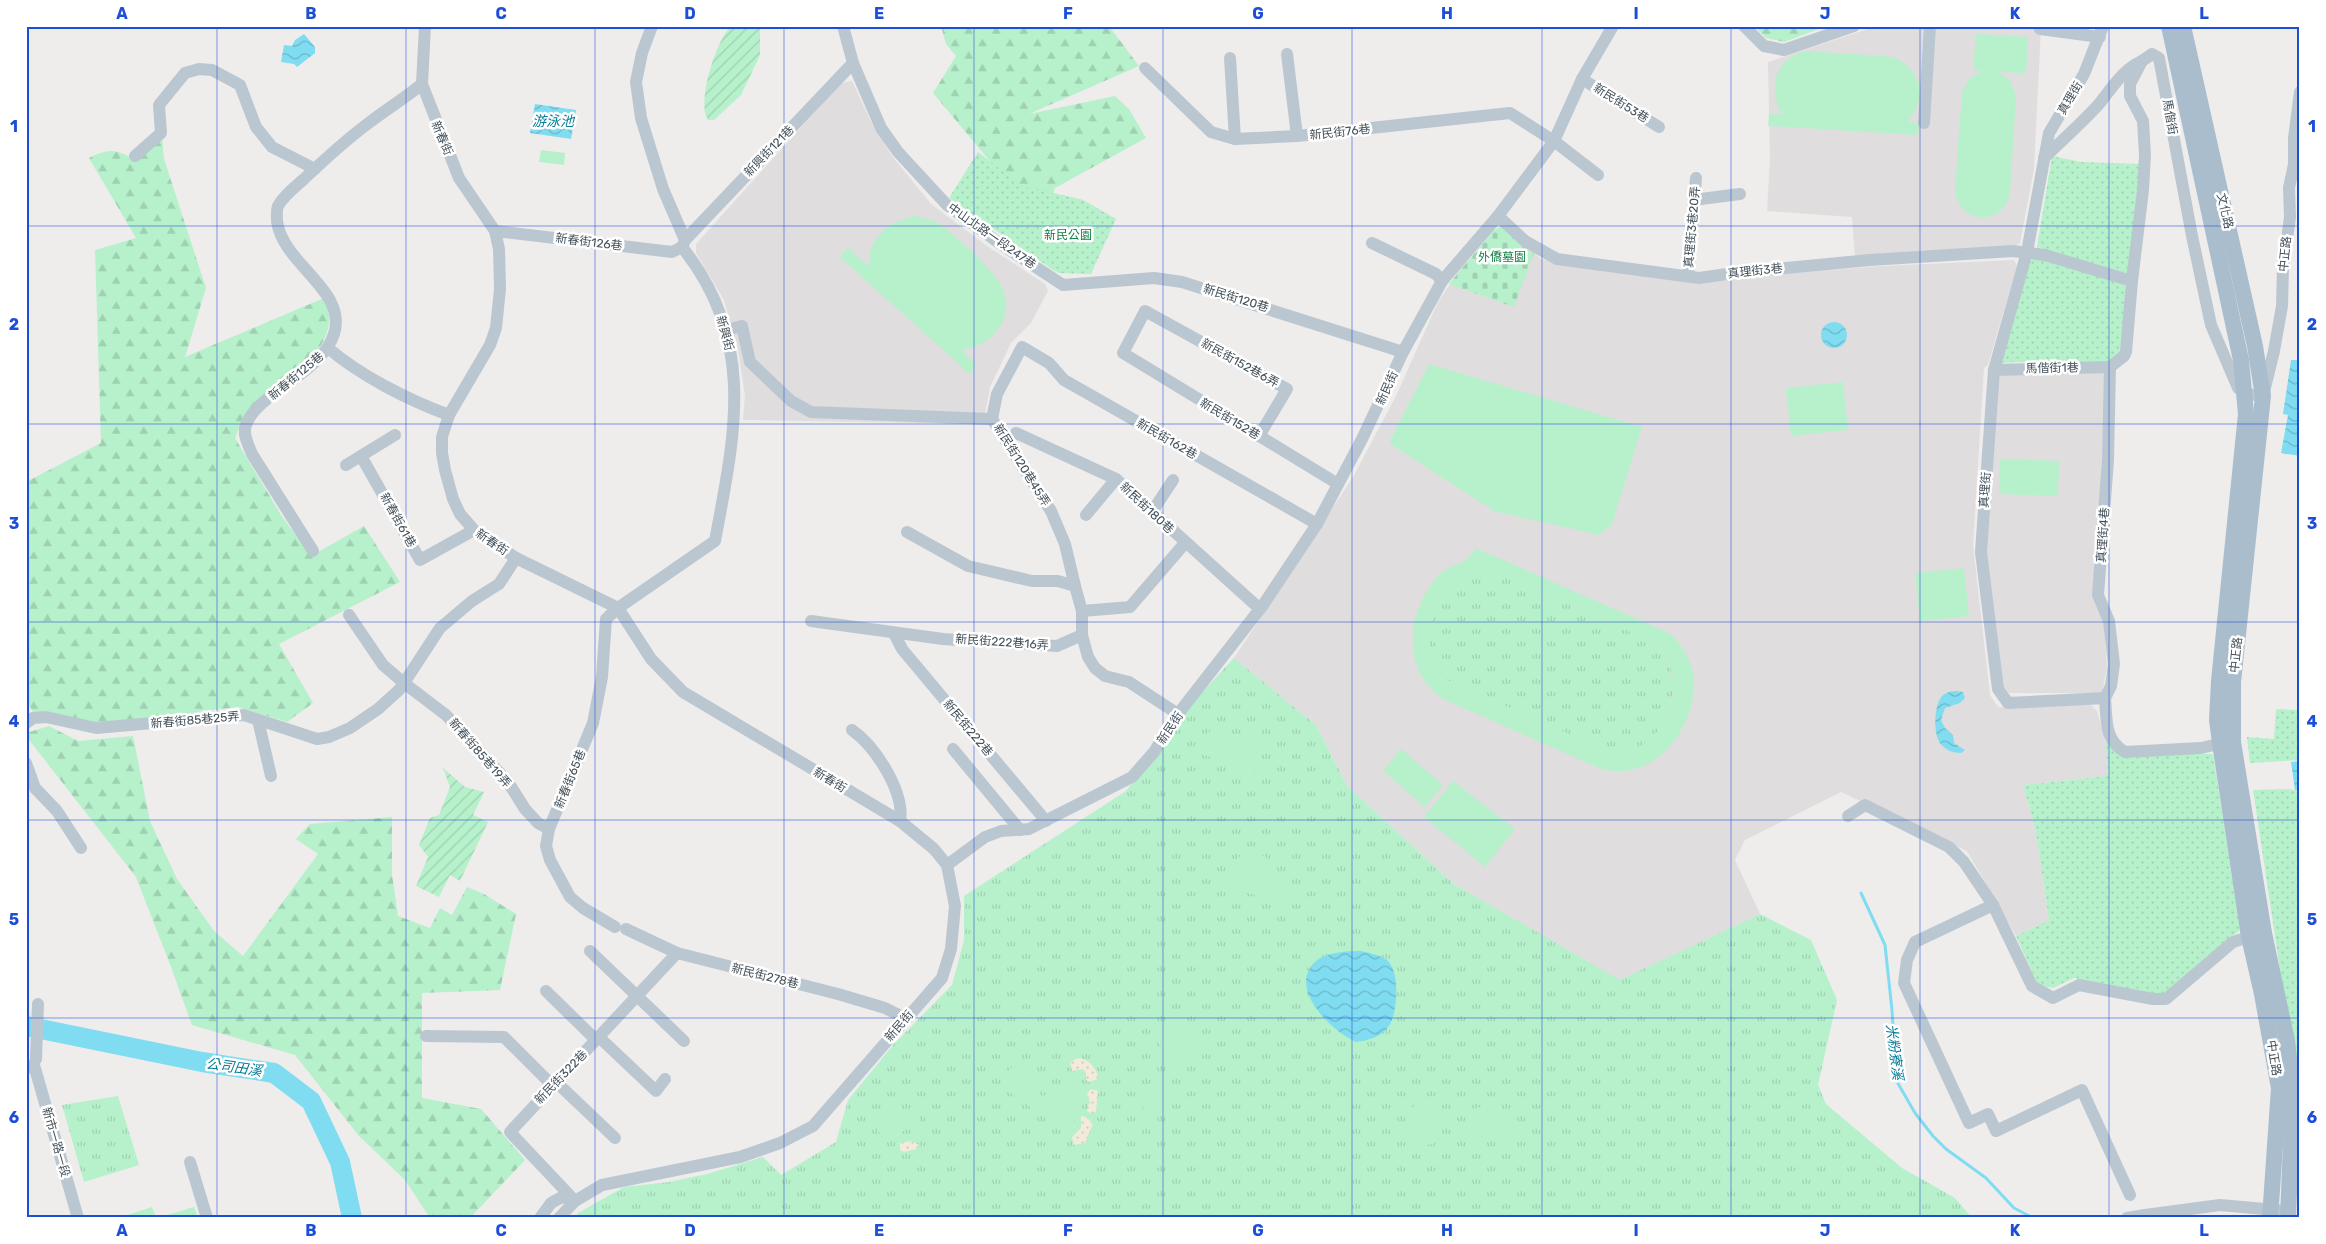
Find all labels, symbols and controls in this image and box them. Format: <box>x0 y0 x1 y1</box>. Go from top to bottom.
text: A <box>116 4 128 23</box>
text: B <box>305 4 317 23</box>
text: C <box>495 4 507 23</box>
text: D <box>684 4 696 23</box>
text: E <box>874 4 884 23</box>
text: F <box>1063 4 1073 23</box>
text: G <box>1252 4 1264 23</box>
text: H <box>1441 4 1453 23</box>
text: I <box>1633 4 1639 23</box>
text: J <box>1820 4 1830 23</box>
text: K <box>2010 4 2021 23</box>
text: L <box>2199 4 2209 23</box>
street label: 真理街 <box>2055 79 2085 117</box>
street label: 新民街53巷 <box>1591 81 1651 125</box>
street label: 馬偕街 <box>2160 98 2180 136</box>
water label: 游泳池 <box>532 113 576 130</box>
text: 1 <box>10 117 18 136</box>
text: 1 <box>2308 117 2316 136</box>
street label: 新春街 <box>429 119 455 157</box>
street label: 新民街76巷 <box>1309 122 1371 142</box>
street label: 新興街121巷 <box>741 123 797 179</box>
street label: 真理街3巷20弄 <box>1681 186 1703 268</box>
street label: 文化路 <box>2214 192 2236 230</box>
street label: 中山北路一段247巷 <box>945 200 1039 272</box>
park label: 新民公園 <box>1044 228 1092 242</box>
street label: 新春街126巷 <box>555 231 623 253</box>
street label: 中正路 <box>2276 235 2294 273</box>
park label: 外僑墓園 <box>1478 250 1526 264</box>
street label: 真理街3巷 <box>1727 261 1783 281</box>
street label: 新民街120巷 <box>1202 281 1270 315</box>
street label: 新興街 <box>714 314 736 352</box>
text: 2 <box>9 315 19 334</box>
text: 2 <box>2307 315 2317 334</box>
street label: 新民街152巷6弄 <box>1199 336 1281 390</box>
street label: 新春街125巷 <box>266 349 326 403</box>
street label: 馬偕街1巷 <box>2025 361 2079 375</box>
street label: 新民街 <box>1373 369 1401 407</box>
street label: 新民街152巷 <box>1198 396 1262 442</box>
street label: 新民街162巷 <box>1134 416 1200 462</box>
street label: 新民街120巷45弄 <box>991 421 1053 509</box>
street label: 真理街 <box>1977 472 1993 508</box>
street label: 新民街180巷 <box>1117 480 1177 536</box>
street label: 新春街61巷 <box>377 490 419 550</box>
street label: 真理街4巷 <box>2094 507 2112 563</box>
text: 3 <box>9 514 19 533</box>
text: 3 <box>2307 514 2317 533</box>
street label: 新春街 <box>473 526 511 558</box>
street label: 新民街222巷16弄 <box>955 632 1049 652</box>
street label: 中正路 <box>2227 636 2245 674</box>
street label: 新民街222巷 <box>940 697 996 759</box>
street label: 新春街85巷25弄 <box>150 709 240 731</box>
street label: 新民街 <box>1154 709 1186 747</box>
text: 4 <box>9 712 20 731</box>
text: 4 <box>2307 712 2318 731</box>
street label: 新春街85巷19弄 <box>446 716 514 790</box>
street label: 新春街65巷 <box>552 747 588 811</box>
street label: 新春街 <box>811 765 849 795</box>
text: 5 <box>9 910 19 929</box>
text: 5 <box>2307 910 2317 929</box>
street label: 新民街278巷 <box>730 961 800 991</box>
street label: 新民街 <box>882 1008 916 1044</box>
water label: 米粉寮溪 <box>1883 1023 1907 1083</box>
street label: 中正路 <box>2264 1039 2284 1077</box>
street label: 新民街322巷 <box>532 1047 590 1107</box>
water label: 公司田溪 <box>205 1055 265 1080</box>
street label: 新市一路一段 <box>39 1105 73 1179</box>
text: 6 <box>9 1108 19 1127</box>
text: 6 <box>2307 1108 2317 1127</box>
text: A <box>116 1221 128 1240</box>
text: B <box>305 1221 317 1240</box>
text: C <box>495 1221 507 1240</box>
text: D <box>684 1221 696 1240</box>
text: E <box>874 1221 884 1240</box>
text: F <box>1063 1221 1073 1240</box>
text: G <box>1252 1221 1264 1240</box>
text: H <box>1441 1221 1453 1240</box>
text: I <box>1633 1221 1639 1240</box>
text: J <box>1820 1221 1830 1240</box>
text: K <box>2010 1221 2021 1240</box>
text: L <box>2199 1221 2209 1240</box>

